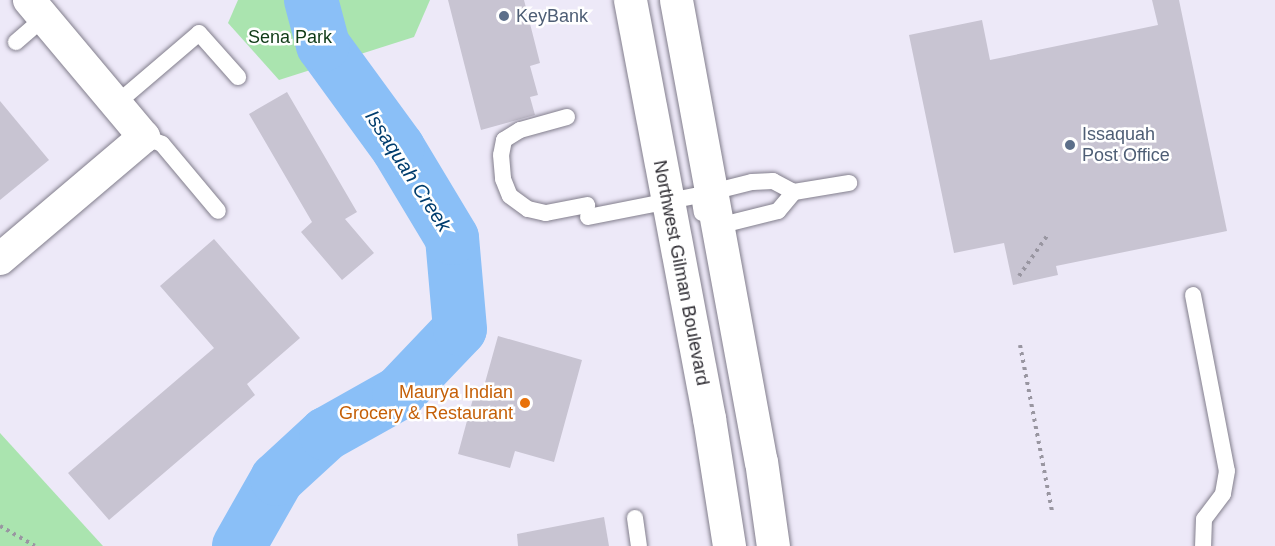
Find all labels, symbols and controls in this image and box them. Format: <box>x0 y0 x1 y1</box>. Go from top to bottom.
place label: KeyBank <box>516 5 588 27</box>
marker: KeyBank <box>497 9 511 23</box>
park label: Sena Park <box>248 26 332 48</box>
water label: Issaquah Creek <box>360 106 456 236</box>
place label: Issaquah Post Office <box>1082 124 1170 166</box>
marker: Issaquah Post Office <box>1063 138 1077 152</box>
street label: Northwest Gilman Boulevard <box>649 158 713 388</box>
place label: Maurya Indian Grocery & Restaurant <box>339 382 513 424</box>
marker: Maurya Indian Grocery & Restaurant <box>518 396 532 410</box>

